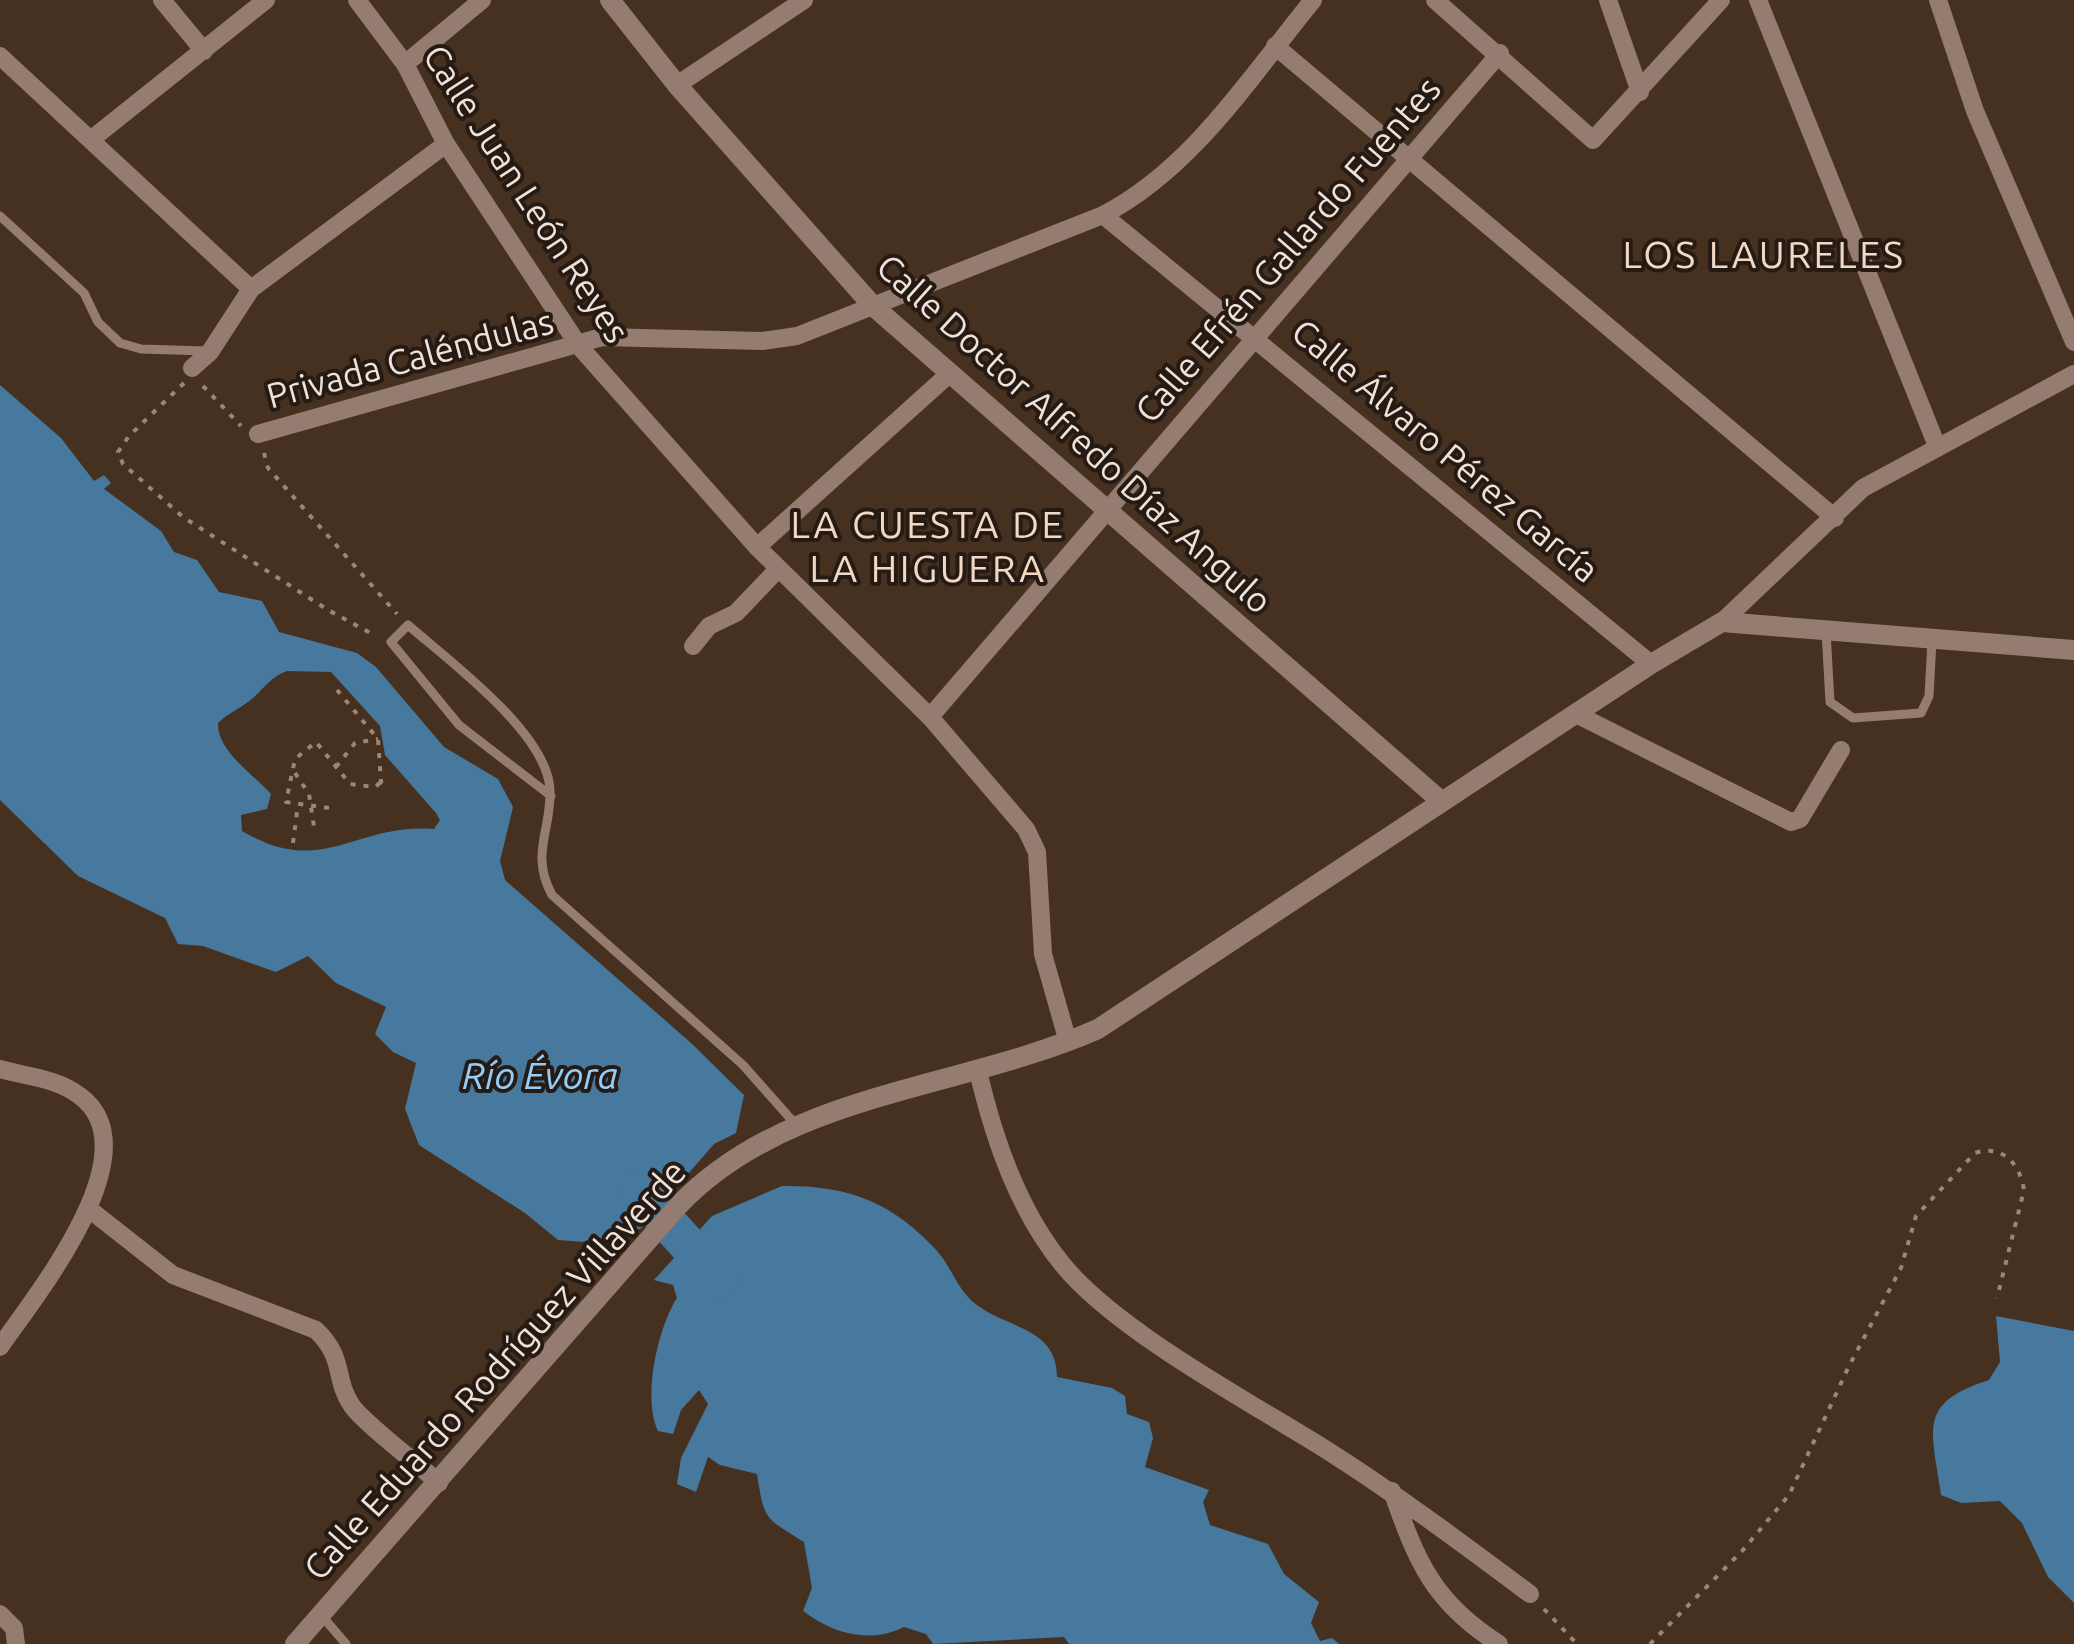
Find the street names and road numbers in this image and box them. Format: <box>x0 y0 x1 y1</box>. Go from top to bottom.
street label: Calle Juan León Reyes <box>416 37 638 350</box>
street label: Calle Efrén Gallardo Fuentes <box>1127 69 1448 430</box>
street label: Calle Doctor Alfredo Díaz Angulo <box>869 246 1280 621</box>
street label: Privada Caléndulas <box>262 301 557 416</box>
street label: Calle Álvaro Pérez García <box>1284 310 1607 590</box>
street label: Calle Eduardo Rodríguez Villaverde <box>295 1151 693 1587</box>

